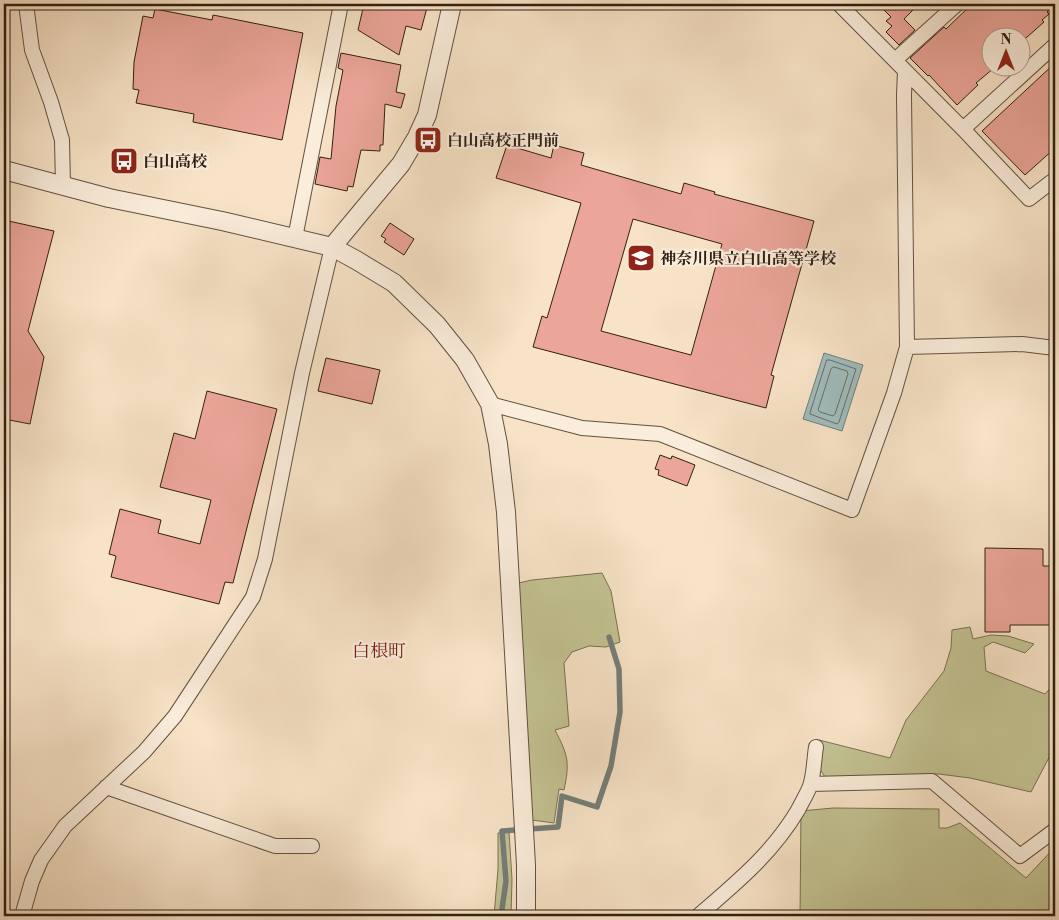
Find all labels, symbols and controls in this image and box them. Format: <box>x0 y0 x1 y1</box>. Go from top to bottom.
north arrow <box>982 28 1032 78</box>
text: N <box>1000 31 1012 49</box>
bus stop icon: 白山高校正門前 <box>413 125 443 155</box>
place label: 白山高校正門前 <box>447 131 559 151</box>
bus stop icon: 白山高校 <box>109 146 139 176</box>
place label: 白山高校 <box>143 152 208 172</box>
school or university icon: 神奈川県立白山高等学校 <box>626 243 656 273</box>
place label: 神奈川県立白山高等学校 <box>660 249 837 269</box>
district label: 白根町 <box>352 640 406 663</box>

